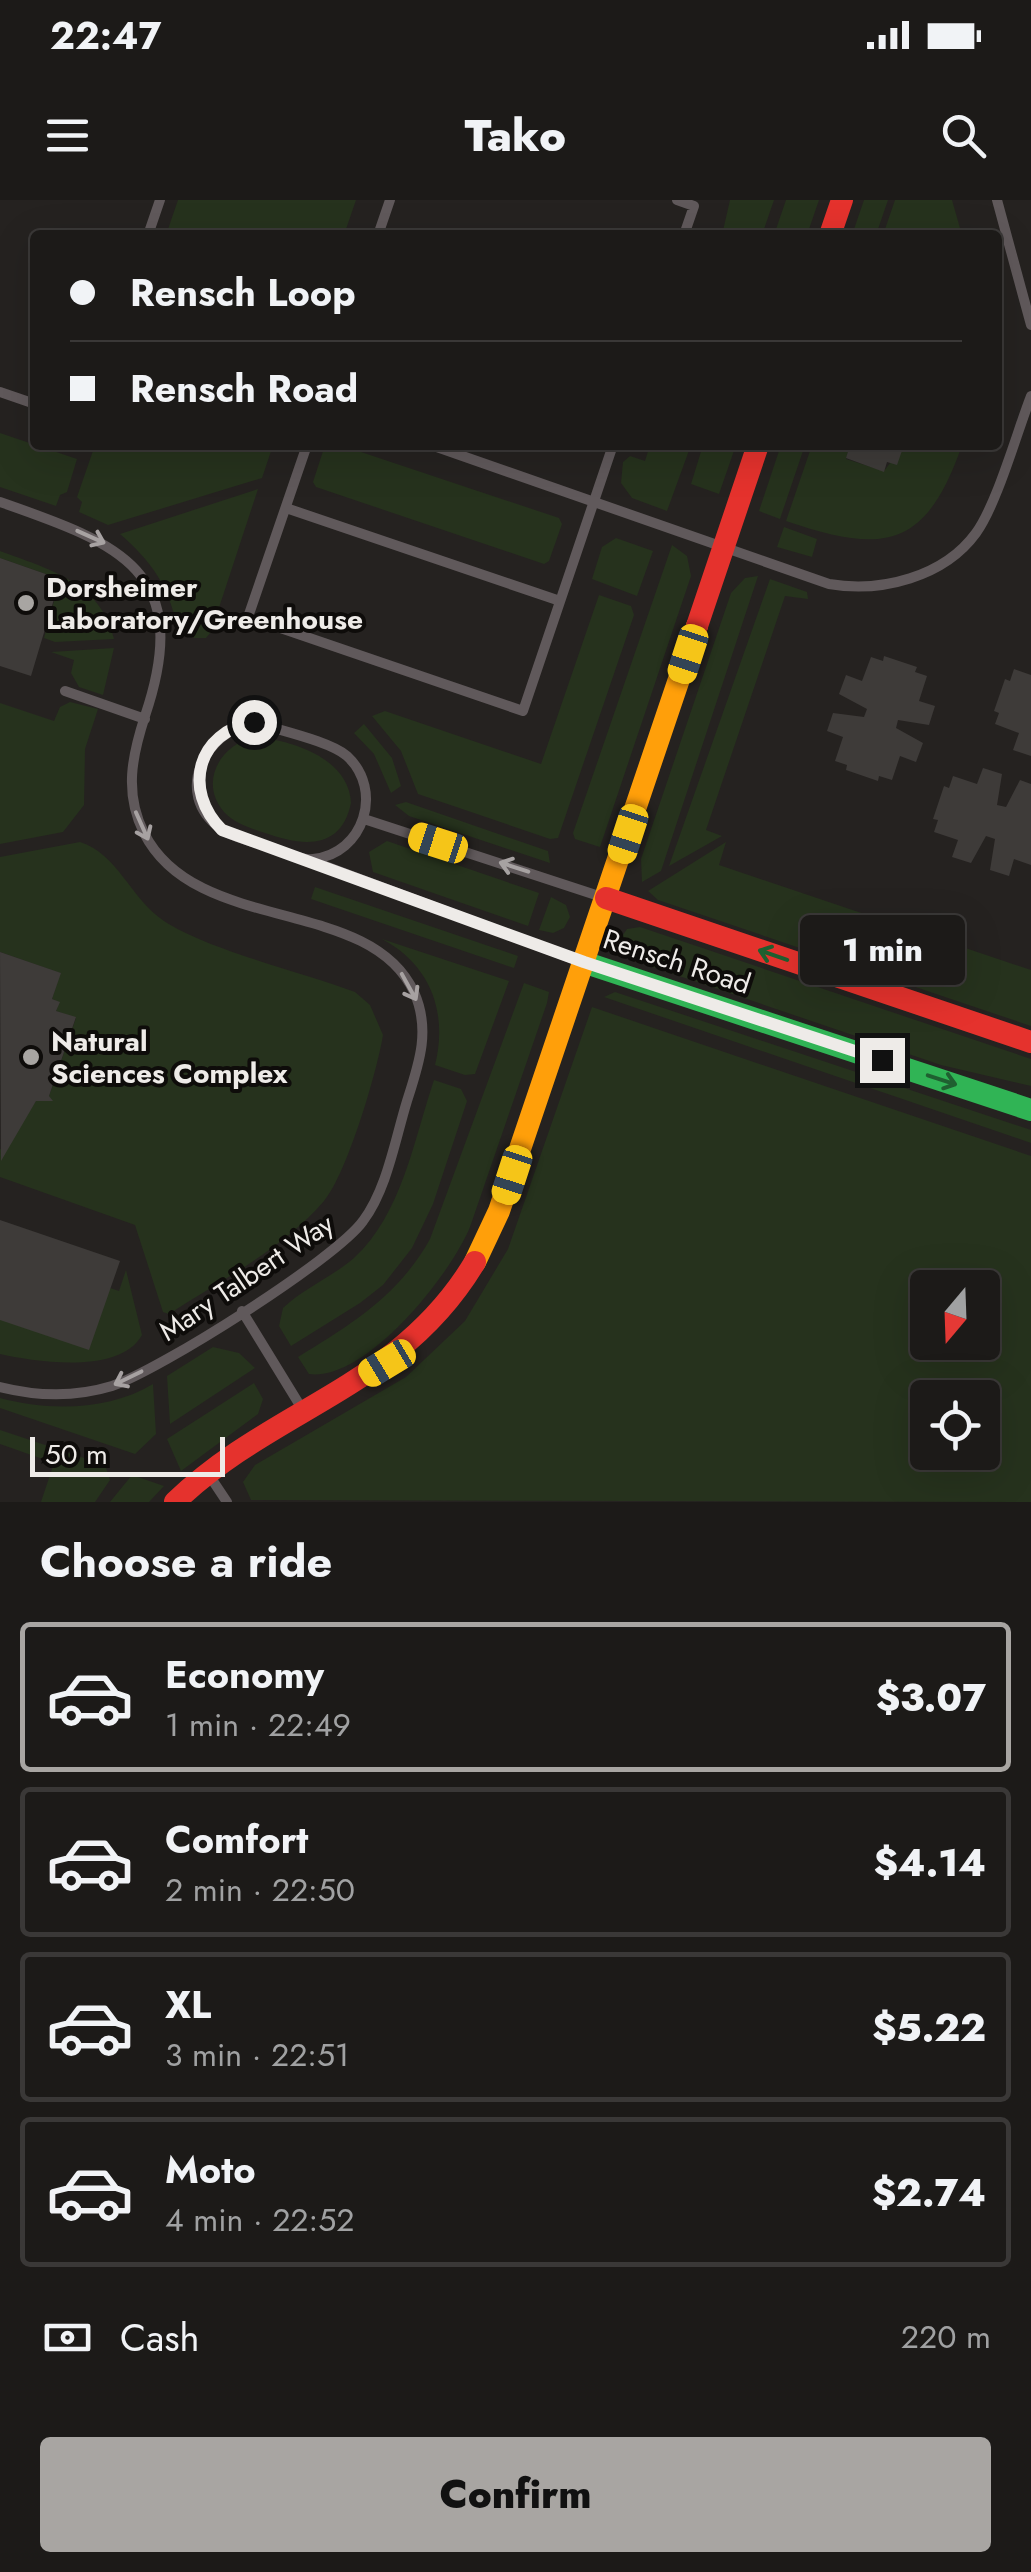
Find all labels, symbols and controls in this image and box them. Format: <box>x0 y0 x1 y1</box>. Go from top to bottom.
text: 22:47 <box>50 8 162 63</box>
text: Tako <box>465 103 566 168</box>
icon: menu <box>40 108 95 163</box>
icon: search <box>936 108 991 163</box>
text: Rensch Loop <box>130 265 356 320</box>
text: Rensch Road <box>130 361 358 416</box>
one-way arrow <box>75 529 106 547</box>
place label: Dorsheimer Laboratory/Greenhouse <box>46 567 363 640</box>
marker: Dorsheimer Laboratory/Greenhouse <box>15 592 37 614</box>
car <box>664 621 712 687</box>
route start <box>232 700 277 745</box>
car <box>604 801 652 867</box>
one-way arrow <box>134 810 152 840</box>
car <box>405 819 471 867</box>
one-way arrow <box>498 857 530 875</box>
callout: 1 min <box>800 915 964 985</box>
street label: Rensch Road <box>598 918 756 1005</box>
text: 1 min <box>842 927 923 973</box>
one-way arrow <box>757 944 789 962</box>
one-way arrow <box>400 971 420 1001</box>
place label: Natural Sciences Complex <box>51 1021 288 1094</box>
route end <box>860 1038 905 1083</box>
marker: Natural Sciences Complex <box>20 1046 42 1068</box>
one-way arrow <box>926 1073 957 1091</box>
car <box>488 1142 536 1208</box>
street label: Mary Talbert Way <box>151 1203 342 1351</box>
north arrow <box>910 1270 1000 1360</box>
map controls <box>910 1270 1000 1470</box>
car <box>354 1335 420 1391</box>
one-way arrow <box>113 1370 143 1389</box>
button: locate <box>910 1380 1000 1470</box>
scale bar <box>30 1432 225 1476</box>
text: 50 m <box>45 1434 108 1475</box>
text: Choose a ride <box>40 1529 332 1594</box>
text: Economy <box>165 1647 324 1702</box>
icon: car <box>45 1652 135 1742</box>
text: $3.07 <box>876 1670 986 1725</box>
text: 1 min · 22:49 <box>165 1702 351 1748</box>
text: Comfort <box>165 1812 308 1867</box>
icon: car <box>45 1817 135 1907</box>
text: $4.14 <box>874 1835 986 1890</box>
text: 2 min · 22:50 <box>165 1867 355 1913</box>
text: XL <box>165 1977 211 2032</box>
icon: car <box>45 1982 135 2072</box>
text: $5.22 <box>872 2000 986 2055</box>
text: 3 min · 22:51 <box>165 2032 349 2078</box>
text: Moto <box>165 2142 256 2197</box>
icon: car <box>45 2147 135 2237</box>
text: $2.74 <box>872 2165 986 2220</box>
text: 4 min · 22:52 <box>165 2197 354 2243</box>
icon: cash <box>40 2310 95 2365</box>
text: Cash <box>120 2310 200 2365</box>
text: 220 m <box>901 2314 991 2360</box>
button: Confirm <box>40 2437 991 2552</box>

